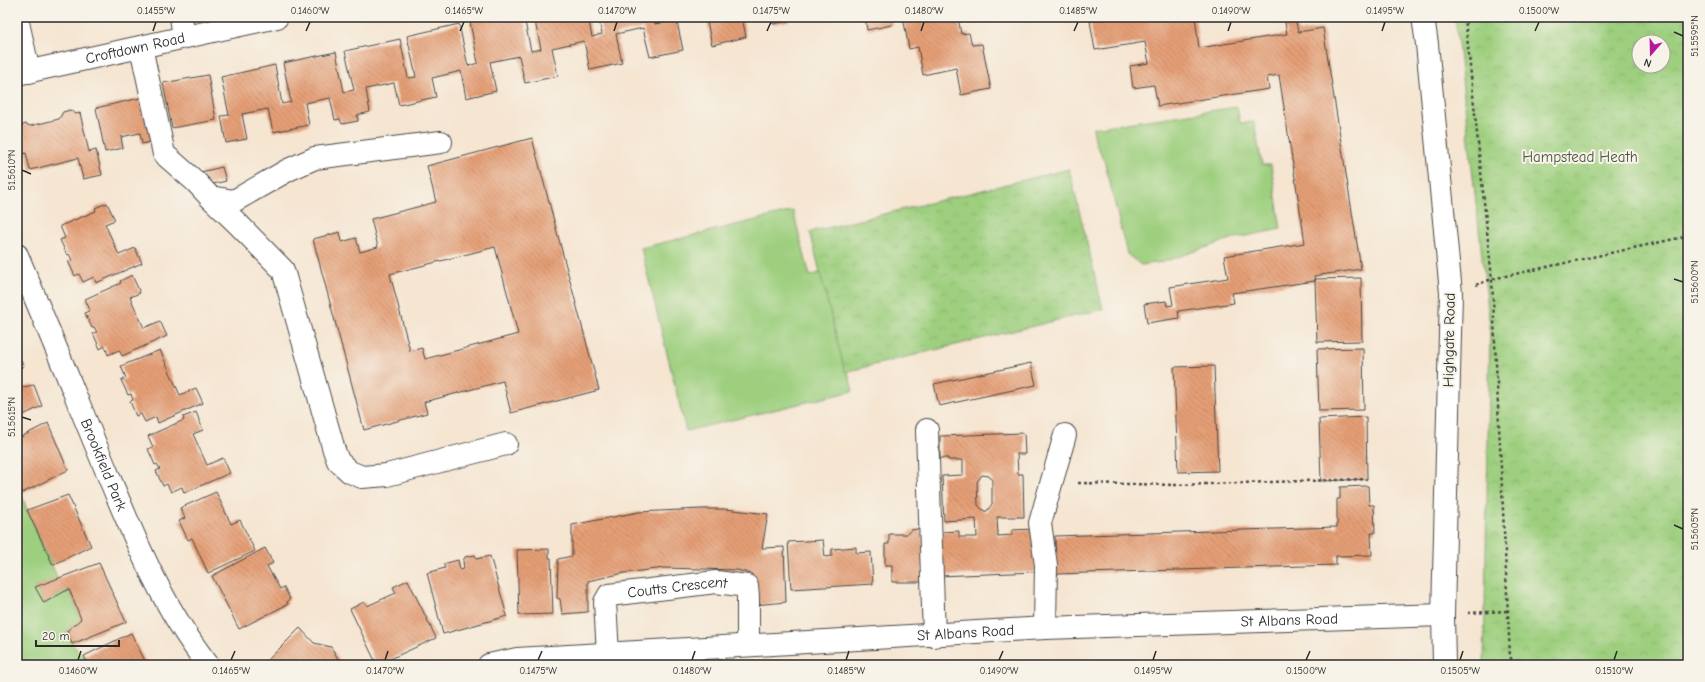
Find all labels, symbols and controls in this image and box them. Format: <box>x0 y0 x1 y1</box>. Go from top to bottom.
text: 0.1455°W <box>137 5 176 17</box>
text: 0.1460°W <box>290 5 330 17</box>
text: 0.1465°W <box>445 5 484 17</box>
text: 0.1470°W <box>598 5 637 17</box>
text: 0.1475°W <box>752 5 790 17</box>
text: 0.1480°W <box>905 5 944 17</box>
text: 0.1485°W <box>1059 5 1097 17</box>
text: 0.1490°W <box>1212 5 1251 17</box>
text: 0.1495°W <box>1366 5 1404 17</box>
text: 0.1500°W <box>1519 5 1559 17</box>
text: 51.5595°N <box>1689 15 1701 57</box>
street label: Croftdown Road <box>84 28 187 68</box>
north arrow <box>1631 34 1671 74</box>
text: N <box>1642 56 1653 70</box>
park label: Hampstead Heath <box>1522 148 1638 166</box>
text: 51.5610°N <box>6 150 18 190</box>
text: 51.5600°N <box>1689 261 1701 303</box>
street label: Highgate Road <box>1439 292 1459 388</box>
text: 51.5615°N <box>6 397 18 437</box>
street label: Brookfield Park <box>77 416 131 514</box>
text: 51.5605°N <box>1689 508 1701 550</box>
street label: Coutts Crescent <box>626 573 729 602</box>
street label: St Albans Road <box>1240 609 1338 631</box>
street label: St Albans Road <box>916 621 1015 644</box>
scale bar <box>36 622 119 648</box>
text: 20 m <box>42 629 70 643</box>
text: 0.1460°W <box>58 665 98 677</box>
text: 0.1465°W <box>212 665 251 677</box>
text: 0.1470°W <box>366 665 405 677</box>
text: 0.1475°W <box>519 665 557 677</box>
text: 0.1480°W <box>673 665 712 677</box>
text: 0.1485°W <box>827 665 865 677</box>
text: 0.1490°W <box>980 665 1019 677</box>
text: 0.1495°W <box>1134 665 1172 677</box>
text: 0.1500°W <box>1286 665 1326 677</box>
text: 0.1505°W <box>1440 665 1480 677</box>
text: 0.1510°W <box>1595 665 1633 677</box>

